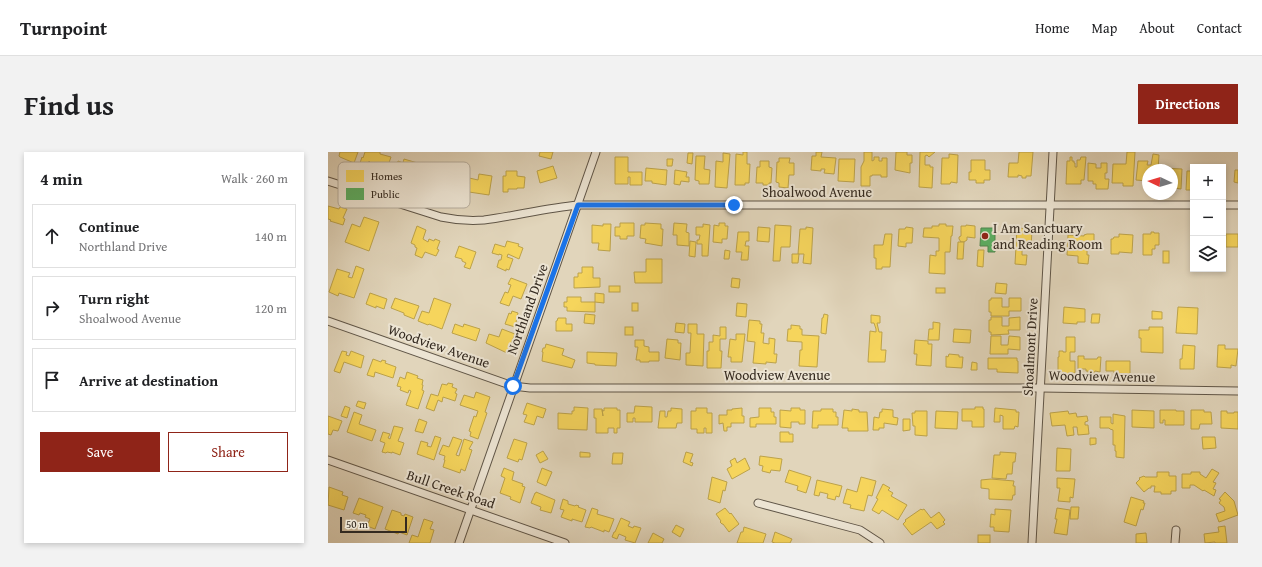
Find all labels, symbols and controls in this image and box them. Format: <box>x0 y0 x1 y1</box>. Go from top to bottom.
text: Turnpoint <box>20 14 107 42</box>
text: Home <box>1035 18 1070 38</box>
text: Map <box>1092 18 1117 38</box>
text: About <box>1139 18 1175 38</box>
text: Contact <box>1197 18 1242 38</box>
text: Find us <box>24 84 114 125</box>
button: Directions <box>1138 84 1238 124</box>
legend <box>338 162 470 208</box>
north arrow <box>1142 164 1178 200</box>
map controls <box>1190 164 1226 272</box>
button: + <box>1190 164 1226 200</box>
text: 4 min <box>40 166 82 191</box>
text: Homes <box>371 168 402 184</box>
text: Walk · 260 m <box>221 169 288 188</box>
street label: Shoalwood Avenue <box>762 182 872 202</box>
text: Public <box>371 186 400 202</box>
route end <box>725 196 743 214</box>
button: − <box>1190 200 1226 236</box>
text: Continue <box>79 216 140 237</box>
place label: I Am Sanctuary and Reading Room <box>993 218 1103 254</box>
icon: ahead <box>41 225 63 247</box>
text: 140 m <box>255 227 287 246</box>
marker: I Am Sanctuary and Reading Room <box>980 231 990 241</box>
button: layers <box>1190 236 1226 272</box>
text: Northland Drive <box>79 237 167 256</box>
street label: Northland Drive <box>501 260 553 357</box>
text: Turn right <box>79 288 150 309</box>
icon: right <box>41 297 63 319</box>
street label: Shoalmont Drive <box>1017 297 1043 397</box>
text: 120 m <box>255 299 287 318</box>
text: Shoalwood Avenue <box>79 309 181 328</box>
street label: Woodview Avenue <box>385 319 493 373</box>
street label: Woodview Avenue <box>724 365 831 385</box>
street label: Woodview Avenue <box>1049 365 1156 387</box>
icon: arrive <box>41 369 63 391</box>
text: Arrive at destination <box>79 370 218 391</box>
route start <box>504 377 522 395</box>
button: Save <box>40 432 160 472</box>
button: Share <box>168 432 288 472</box>
street label: Bull Creek Road <box>404 465 498 514</box>
scale bar <box>340 515 407 534</box>
text: 50 m <box>346 516 368 532</box>

